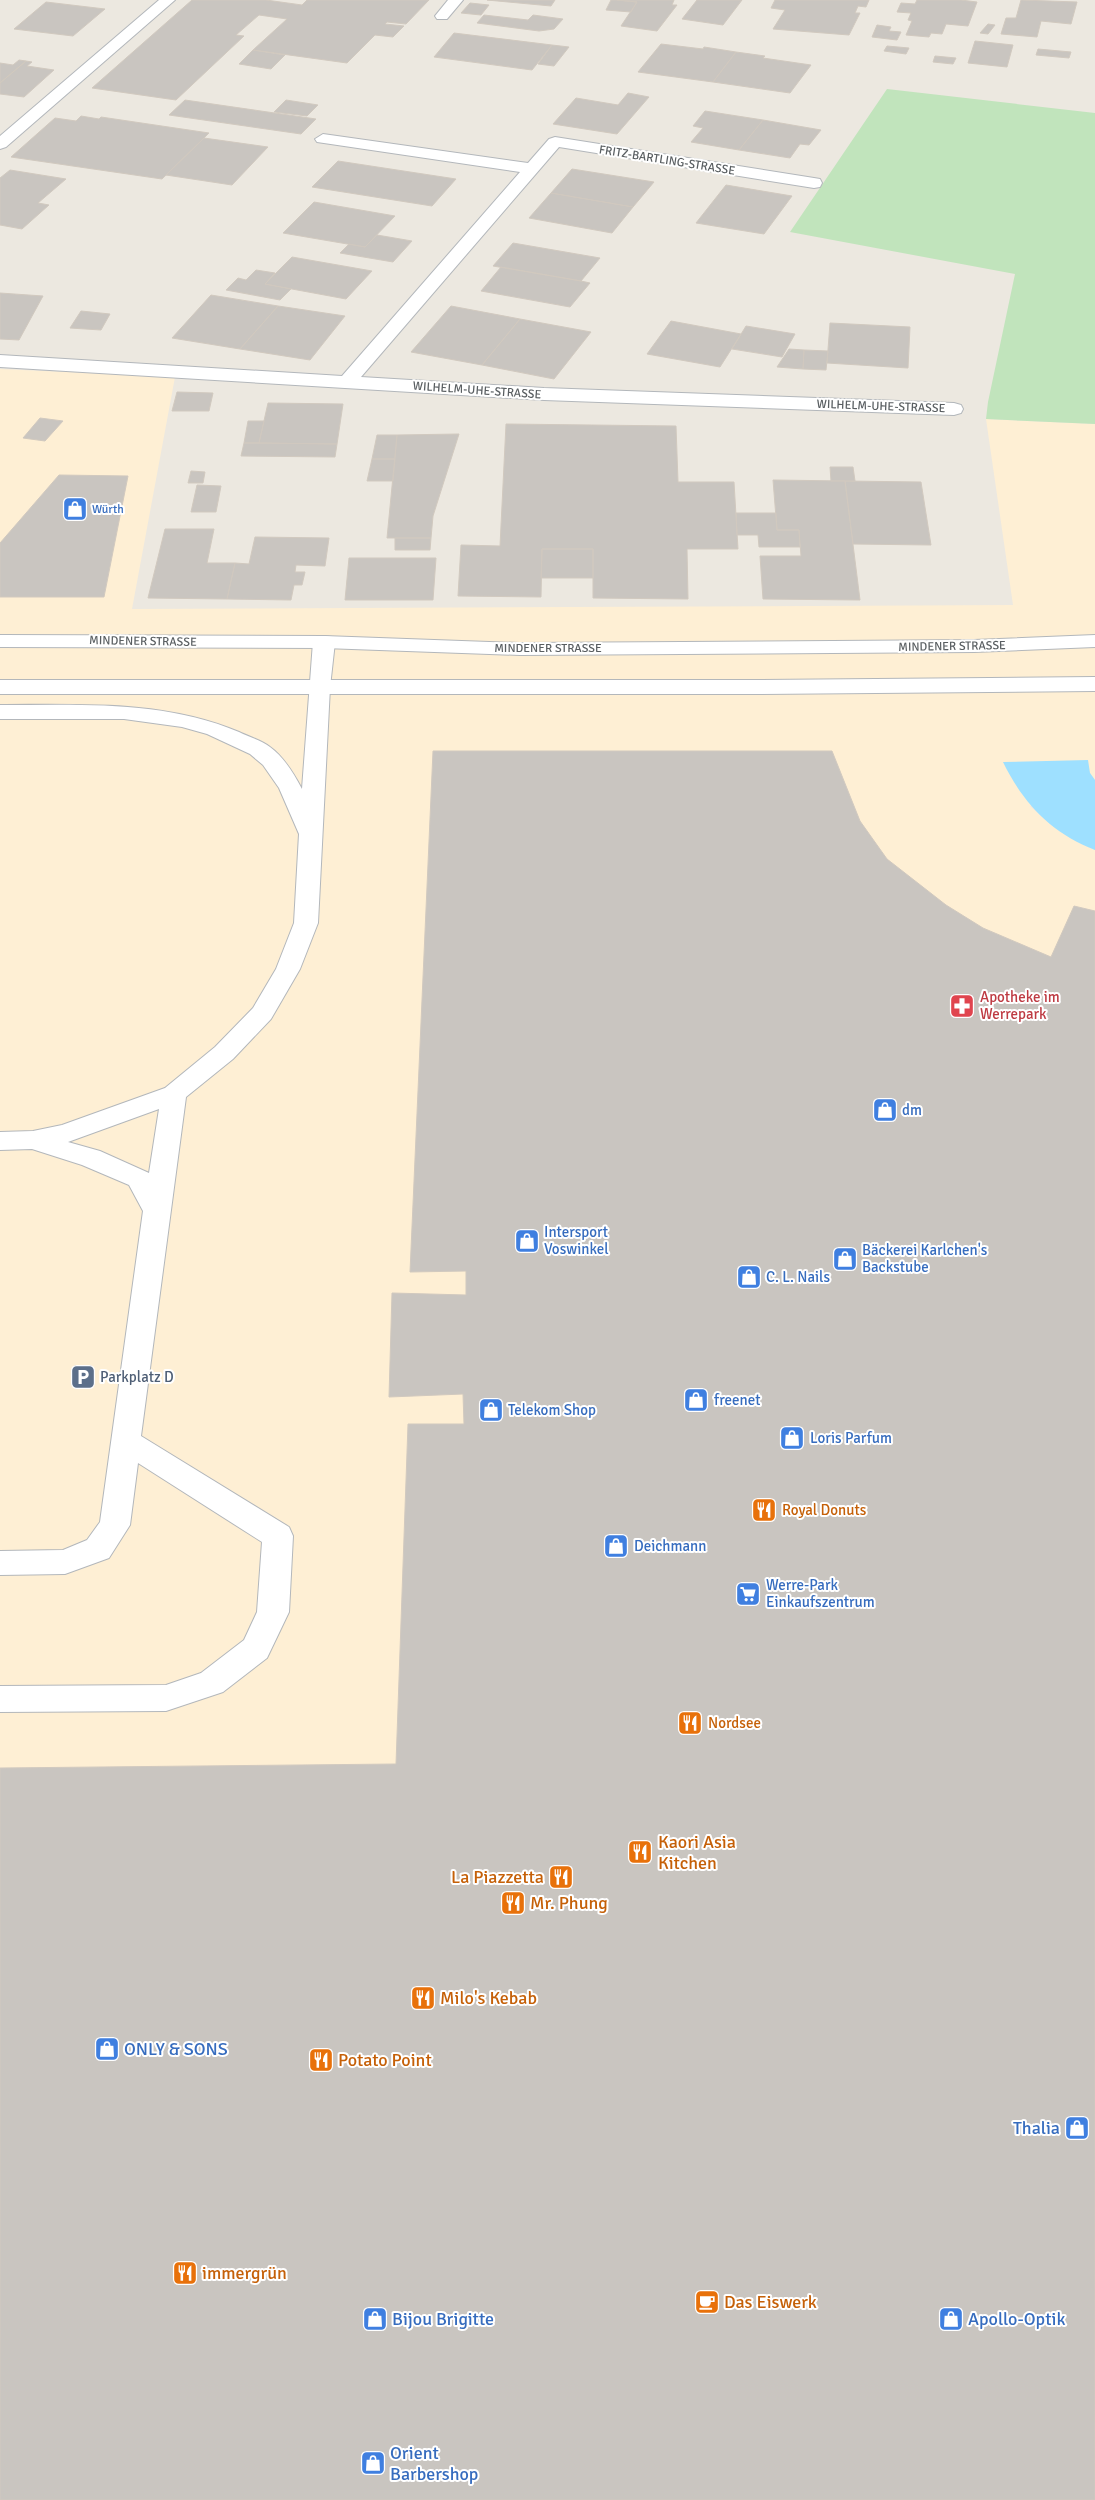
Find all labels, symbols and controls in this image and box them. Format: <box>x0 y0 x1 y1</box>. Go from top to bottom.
street label: FRITZ-BARTLING-STRASSE <box>598 142 736 179</box>
street label: WILHELM-UHE-STRASSE <box>412 379 542 402</box>
street label: WILHELM-UHE-STRASSE <box>816 397 946 416</box>
shop icon: Würth <box>62 496 88 522</box>
place label: Würth <box>92 502 124 517</box>
street label: MINDENER STRASSE <box>89 633 197 650</box>
street label: MINDENER STRASSE <box>898 638 1006 655</box>
street label: MINDENER STRASSE <box>494 641 602 656</box>
place label: Apotheke im Werrepark <box>980 988 1060 1023</box>
pharmacy icon: Apotheke im Werrepark <box>949 993 975 1019</box>
shop icon: dm <box>872 1097 898 1123</box>
place label: dm <box>902 1101 922 1119</box>
place label: Intersport Voswinkel <box>544 1223 609 1258</box>
shop icon: Intersport Voswinkel <box>514 1228 540 1254</box>
place label: Bäckerei Karlchen's Backstube <box>862 1241 988 1276</box>
shop icon: Bäckerei Karlchen's Backstube <box>832 1246 858 1272</box>
shop icon: C. L. Nails <box>736 1264 762 1290</box>
place label: C. L. Nails <box>766 1268 831 1286</box>
parking icon: Parkplatz D <box>70 1364 96 1390</box>
place label: Parkplatz D <box>100 1368 174 1386</box>
shop icon: freenet <box>683 1387 709 1413</box>
place label: freenet <box>714 1391 760 1409</box>
shop icon: Telekom Shop <box>478 1397 504 1423</box>
place label: Telekom Shop <box>508 1401 596 1419</box>
shop icon: Loris Parfum <box>779 1425 805 1451</box>
place label: Loris Parfum <box>810 1429 892 1447</box>
restaurant icon: Royal Donuts <box>751 1497 777 1523</box>
place label: Royal Donuts <box>782 1501 867 1519</box>
shop icon: Deichmann <box>603 1533 629 1559</box>
place label: Deichmann <box>634 1537 706 1555</box>
place label: Werre-Park Einkaufszentrum <box>766 1576 875 1611</box>
supermarket icon: Werre-Park Einkaufszentrum <box>735 1581 761 1607</box>
restaurant icon: Nordsee <box>677 1710 703 1736</box>
place label: Nordsee <box>708 1714 761 1732</box>
place label: Kaori Asia Kitchen <box>658 1831 736 1874</box>
restaurant icon: Kaori Asia Kitchen <box>627 1839 653 1865</box>
restaurant icon: La Piazzetta <box>548 1864 574 1890</box>
place label: La Piazzetta <box>451 1866 544 1888</box>
restaurant icon: Mr. Phung <box>500 1890 526 1916</box>
place label: Mr. Phung <box>530 1892 608 1914</box>
restaurant icon: Milo's Kebab <box>410 1985 436 2011</box>
place label: Milo's Kebab <box>440 1987 537 2009</box>
shop icon: ONLY & SONS <box>94 2036 120 2062</box>
place label: ONLY & SONS <box>124 2038 228 2060</box>
restaurant icon: Potato Point <box>308 2047 334 2073</box>
place label: Potato Point <box>338 2049 432 2071</box>
shop icon: Thalia <box>1064 2115 1090 2141</box>
place label: Thalia <box>1013 2117 1060 2139</box>
restaurant icon: immergrün <box>172 2260 198 2286</box>
place label: immergrün <box>202 2262 287 2284</box>
cafe icon: Das Eiswerk <box>694 2289 720 2315</box>
place label: Das Eiswerk <box>724 2291 817 2313</box>
shop icon: Bijou Brigitte <box>362 2306 388 2332</box>
shop icon: Apollo-Optik <box>938 2306 964 2332</box>
place label: Bijou Brigitte <box>392 2308 494 2330</box>
place label: Apollo-Optik <box>968 2308 1066 2330</box>
place label: Orient Barbershop <box>390 2442 478 2485</box>
shop icon: Orient Barbershop <box>360 2450 386 2476</box>

